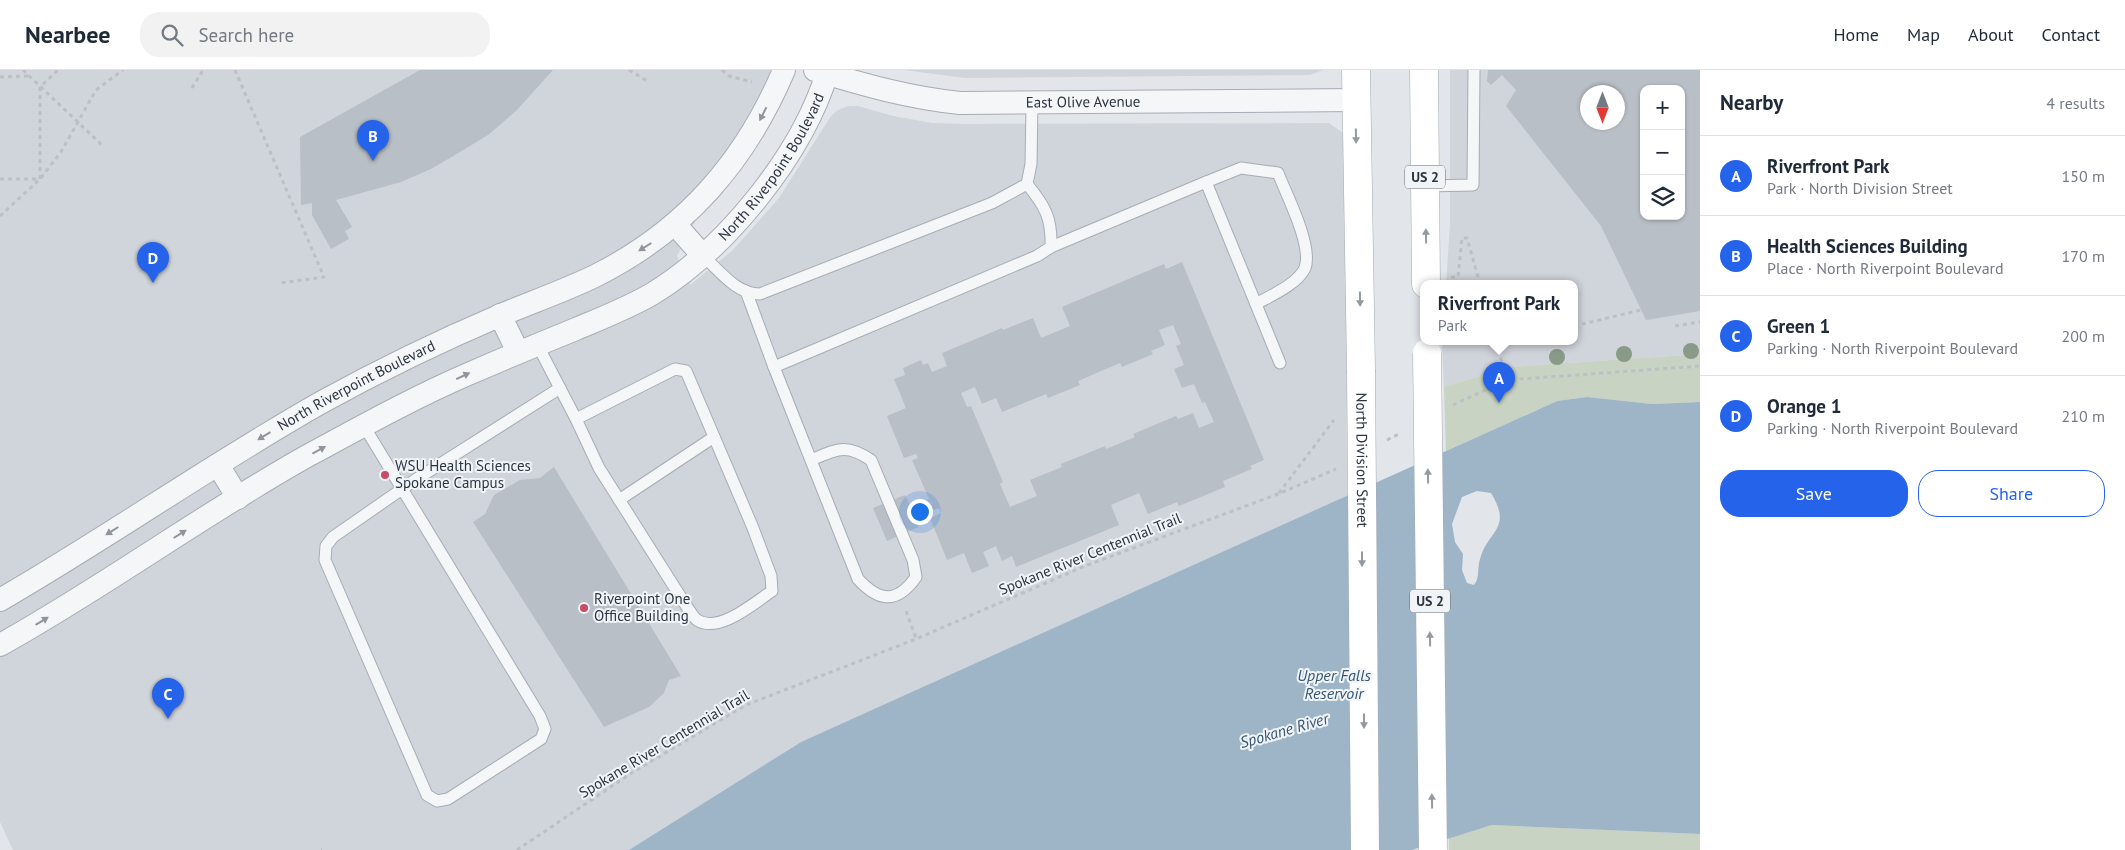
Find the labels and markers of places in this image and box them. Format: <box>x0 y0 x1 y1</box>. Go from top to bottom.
pin: B <box>357 120 389 161</box>
pin: D <box>137 242 169 283</box>
pin: A <box>1483 362 1515 403</box>
place label: WSU Health Sciences Spokane Campus <box>395 456 531 492</box>
marker: WSU Health Sciences Spokane Campus <box>379 469 391 481</box>
place label: Riverpoint One Office Building <box>594 589 690 625</box>
marker: Riverpoint One Office Building <box>578 602 590 614</box>
pin: C <box>152 678 184 719</box>

